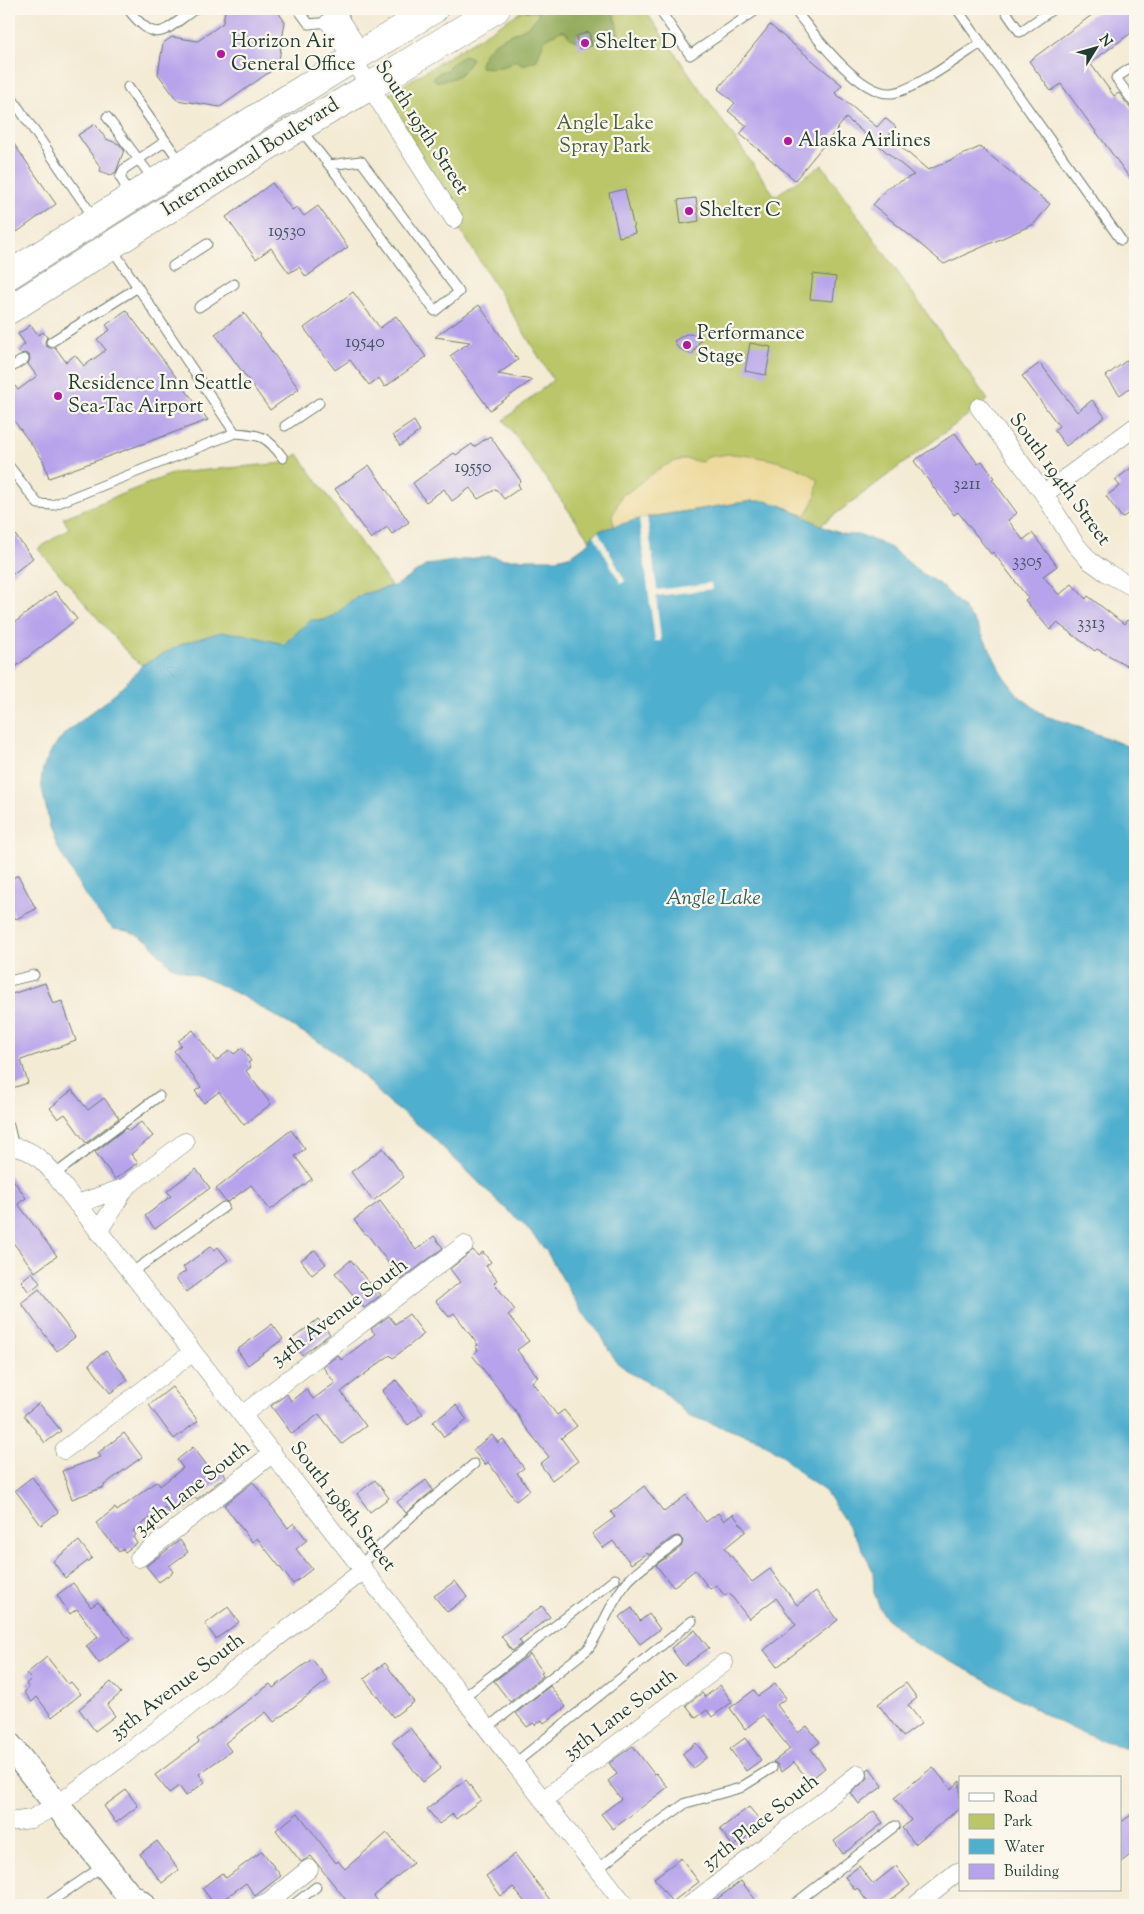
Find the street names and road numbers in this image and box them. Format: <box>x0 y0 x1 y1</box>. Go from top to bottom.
street label: South 195th Street <box>367 55 475 201</box>
street label: International Boulevard <box>157 91 345 225</box>
street label: South 194th Street <box>1001 408 1117 553</box>
street label: 34th Avenue South <box>265 1252 415 1374</box>
street label: 34th Lane South <box>129 1434 257 1544</box>
street label: South 198th Street <box>282 1436 402 1578</box>
street label: 35th Avenue South <box>105 1627 252 1747</box>
street label: 35th Lane South <box>557 1662 685 1768</box>
street label: 37th Place South <box>696 1768 826 1878</box>

